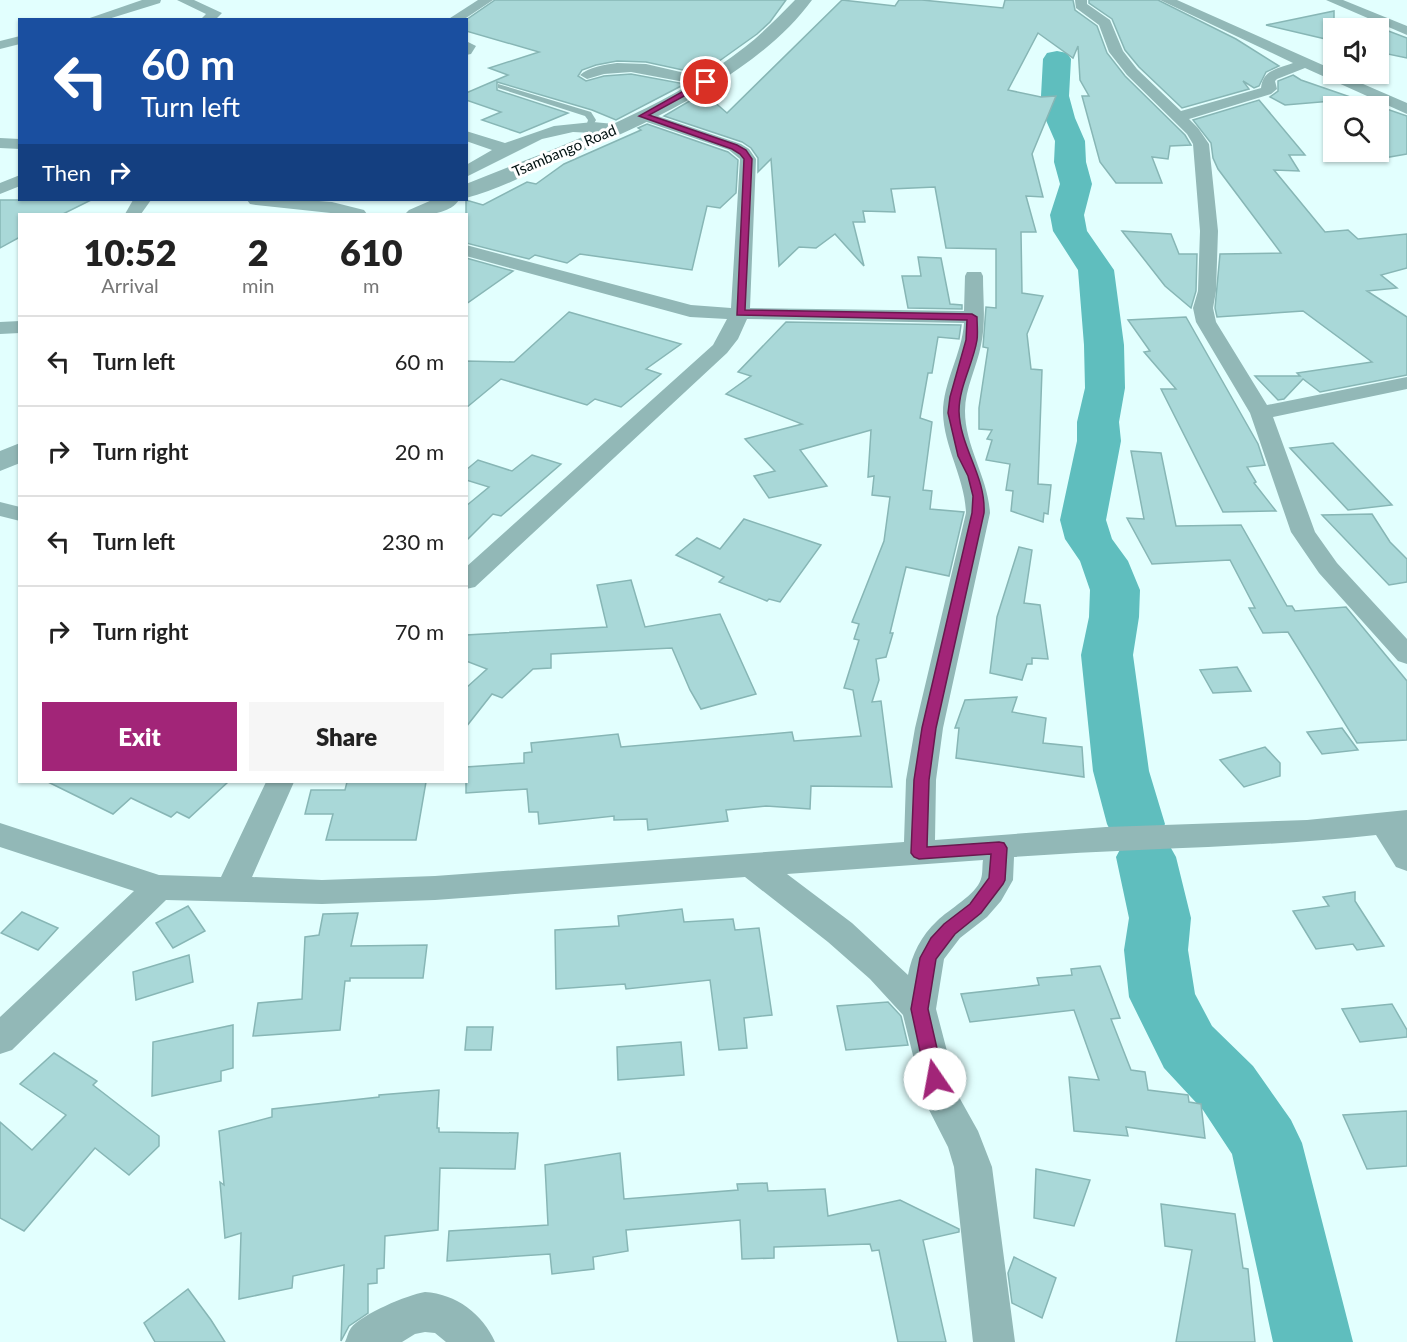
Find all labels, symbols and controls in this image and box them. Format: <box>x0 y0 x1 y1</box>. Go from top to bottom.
map controls <box>1323 18 1389 162</box>
button: sound <box>1323 18 1389 84</box>
text: 60 m <box>141 39 235 89</box>
icon: left <box>42 42 120 120</box>
pin <box>680 56 731 107</box>
icon: arrive <box>689 65 722 98</box>
text: Turn left <box>141 90 240 123</box>
button: search <box>1323 96 1389 162</box>
street label: Tsambango Road <box>509 120 619 180</box>
icon: right <box>103 156 136 189</box>
text: Then <box>42 159 91 186</box>
text: 10:52 <box>83 230 177 274</box>
text: 2 <box>248 230 269 274</box>
text: 610 <box>340 230 403 274</box>
text: Arrival <box>101 273 159 297</box>
text: min <box>242 273 274 297</box>
text: m <box>363 273 379 297</box>
icon: left <box>42 345 75 378</box>
text: Turn left <box>93 348 175 375</box>
text: 60 m <box>395 348 444 375</box>
icon: right <box>42 435 75 468</box>
text: Turn right <box>93 438 188 465</box>
text: 20 m <box>395 438 444 465</box>
icon: left <box>42 525 75 558</box>
text: Turn left <box>93 528 175 555</box>
text: 230 m <box>382 528 444 555</box>
icon: right <box>42 615 75 648</box>
text: Turn right <box>93 618 188 645</box>
text: 70 m <box>395 618 444 645</box>
button: Exit <box>42 702 237 771</box>
button: Share <box>249 702 444 771</box>
position arrow <box>903 1047 967 1111</box>

